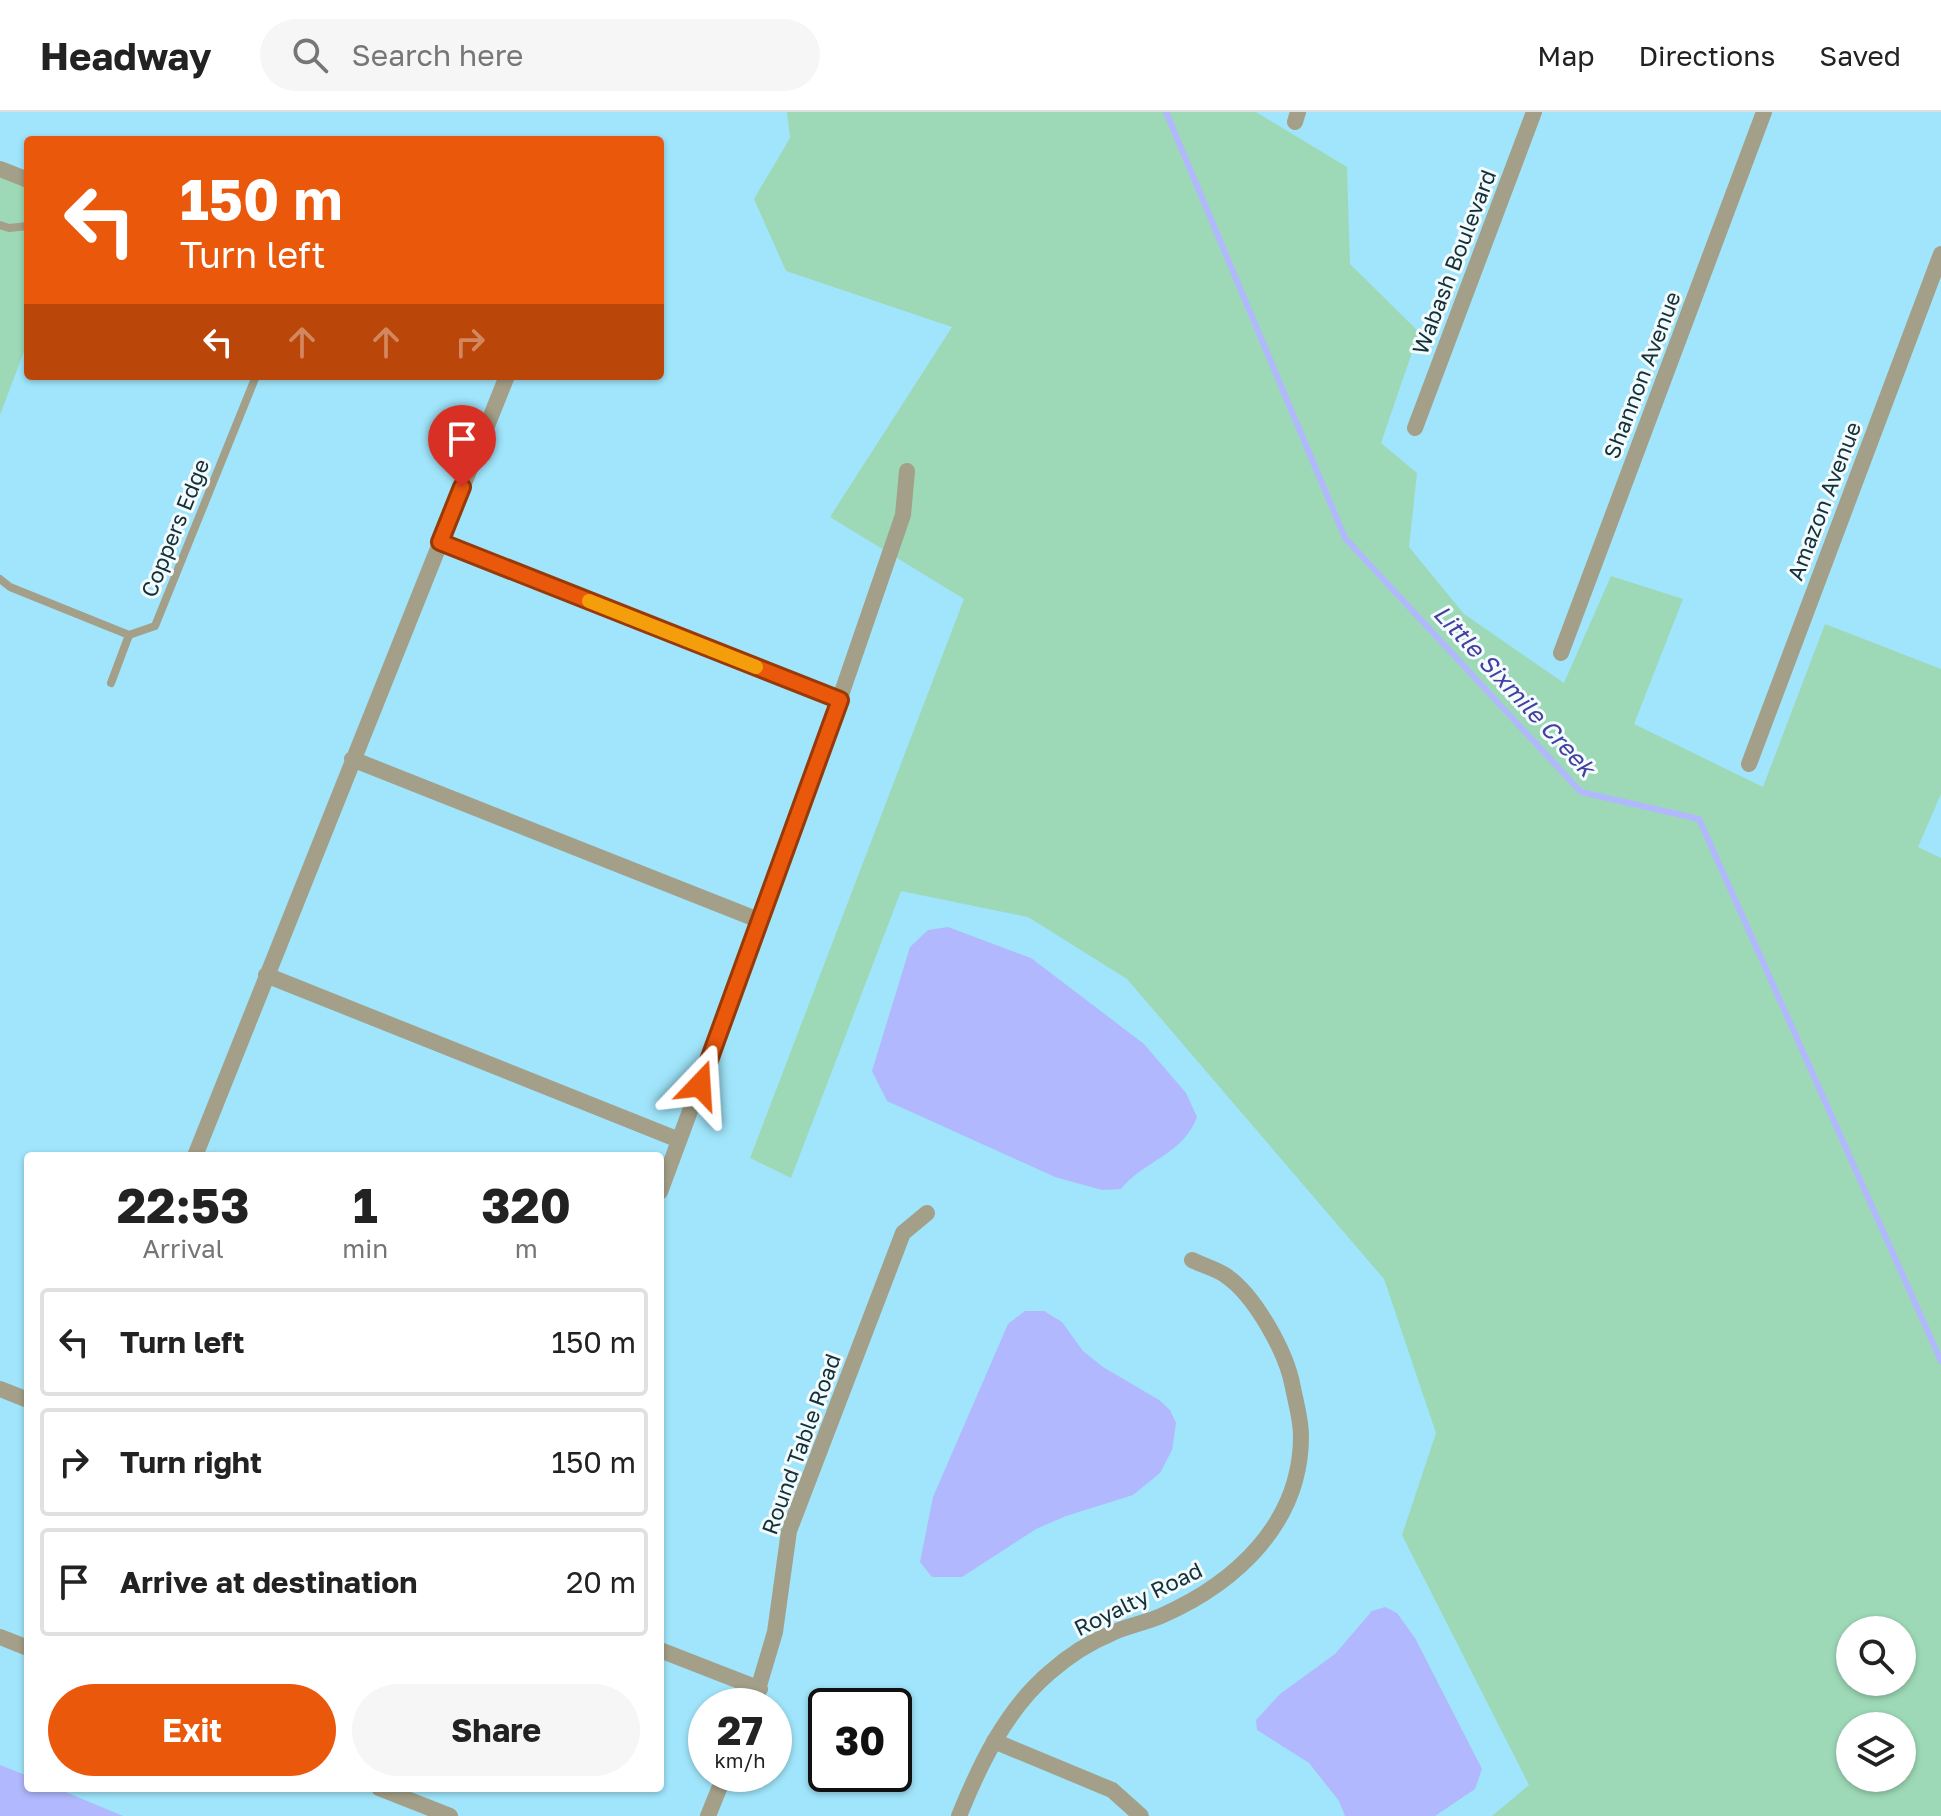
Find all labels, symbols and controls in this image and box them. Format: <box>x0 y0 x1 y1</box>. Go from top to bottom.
search box <box>260 19 820 91</box>
text: Headway <box>40 33 212 78</box>
icon: search <box>288 33 332 77</box>
text: Search here <box>352 37 523 73</box>
text: Map <box>1537 39 1594 72</box>
text: Directions <box>1638 39 1775 72</box>
text: Saved <box>1819 39 1901 72</box>
text: 150 m <box>180 165 342 232</box>
street label: Wabash Boulevard <box>1406 166 1501 358</box>
icon: left <box>48 168 152 272</box>
text: Turn left <box>180 233 326 276</box>
street label: Shannon Avenue <box>1597 287 1686 462</box>
icon: left <box>196 320 240 364</box>
icon: ahead <box>280 320 324 364</box>
icon: ahead <box>364 320 408 364</box>
icon: right <box>448 320 492 364</box>
pin <box>428 405 496 487</box>
icon: arrive <box>440 417 484 461</box>
street label: Amazon Avenue <box>1781 418 1866 584</box>
street label: Coppers Edge <box>135 455 215 601</box>
water label: Little Sixmile Creek <box>1428 598 1604 783</box>
position arrow <box>658 1043 742 1127</box>
text: 22:53 <box>117 1176 249 1234</box>
text: 1 <box>353 1176 378 1234</box>
text: 320 <box>481 1176 571 1234</box>
text: Arrival <box>142 1233 224 1264</box>
text: min <box>342 1233 388 1264</box>
text: m <box>515 1233 538 1264</box>
icon: left <box>52 1320 96 1364</box>
text: Turn left <box>120 1324 245 1360</box>
text: 150 m <box>551 1324 636 1360</box>
street label: Round Table Road <box>755 1350 846 1538</box>
icon: right <box>52 1440 96 1484</box>
text: Turn right <box>120 1444 262 1480</box>
text: 150 m <box>551 1444 636 1480</box>
street label: Royalty Road <box>1069 1556 1206 1641</box>
icon: arrive <box>52 1560 96 1604</box>
text: Arrive at destination <box>120 1564 417 1600</box>
text: 20 m <box>566 1564 636 1600</box>
map controls <box>1836 1616 1916 1792</box>
button: search <box>1836 1616 1916 1696</box>
button: Exit <box>48 1684 336 1776</box>
button: Share <box>352 1684 640 1776</box>
speed limit sign: 30 <box>808 1688 912 1792</box>
text: 27 <box>717 1706 763 1754</box>
button: layers <box>1836 1712 1916 1792</box>
text: km/h <box>715 1748 765 1772</box>

